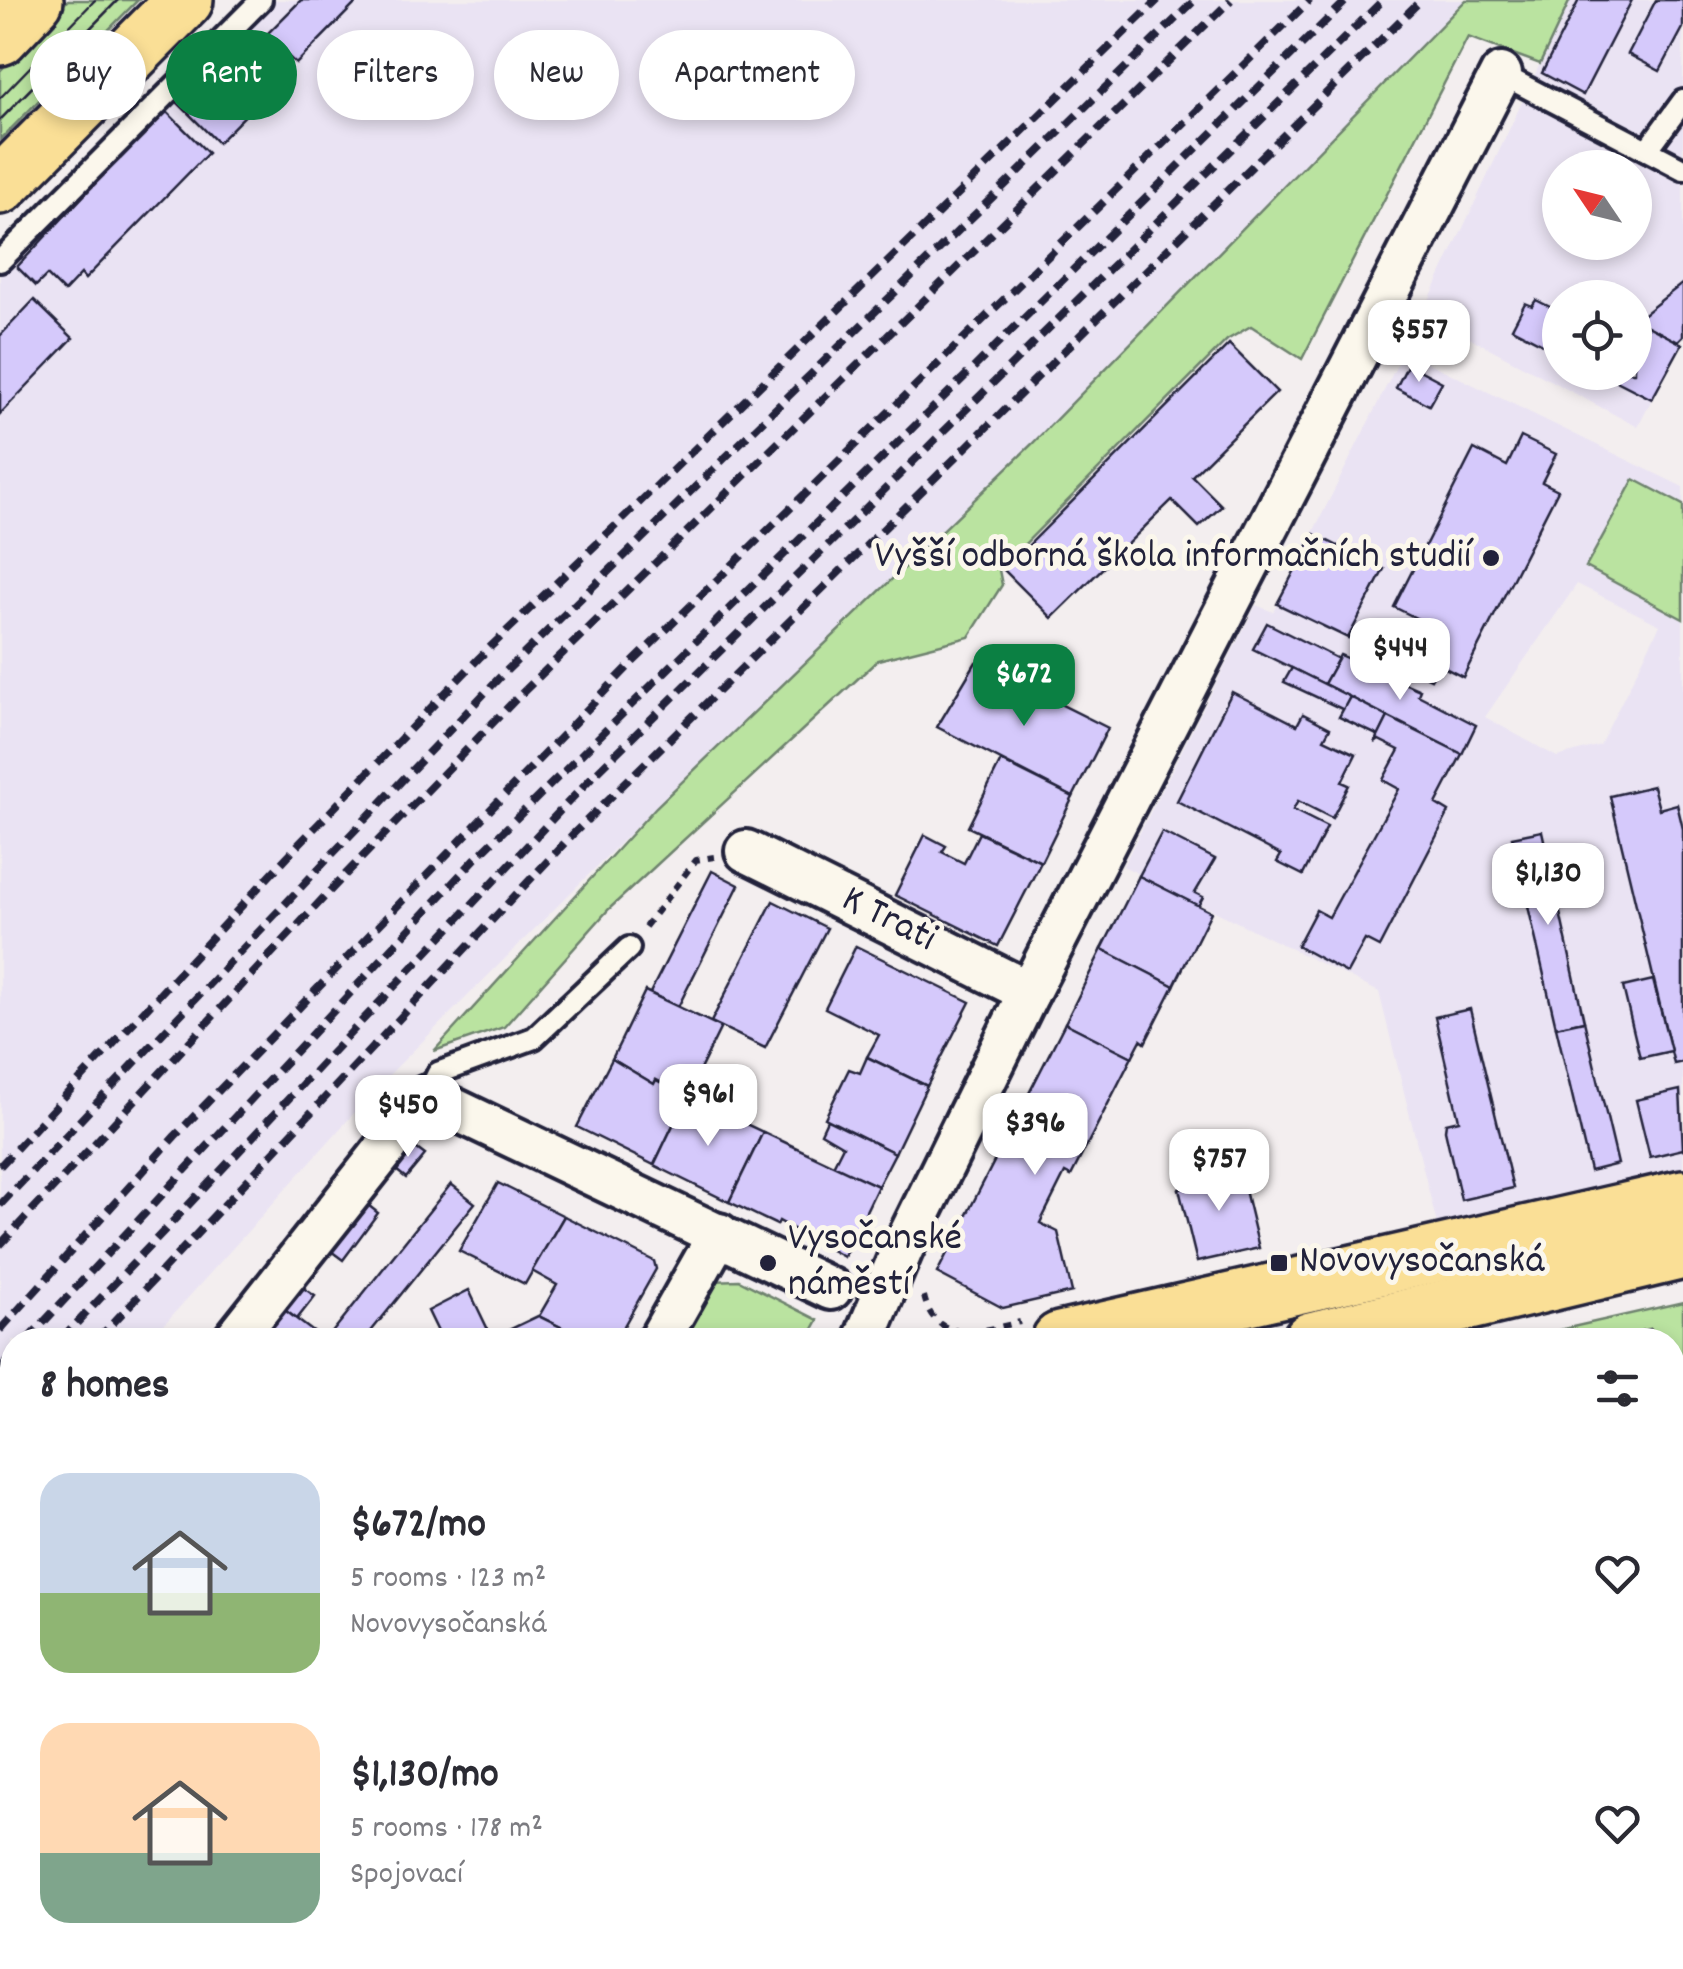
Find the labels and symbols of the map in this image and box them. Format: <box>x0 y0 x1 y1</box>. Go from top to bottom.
north arrow <box>1542 150 1652 260</box>
pin: $557 <box>1360 300 1478 385</box>
place label: Vyšší odborná škola informačních studií <box>875 530 1474 587</box>
marker: Vyšší odborná škola informačních studií <box>1480 547 1502 569</box>
pin: $444 <box>1341 618 1459 703</box>
pin: $672 <box>965 644 1083 729</box>
pin: $1,130 <box>1467 843 1629 928</box>
street label: K Trati <box>831 873 945 969</box>
pin: $961 <box>649 1064 767 1149</box>
pin: $450 <box>349 1075 467 1160</box>
pin: $396 <box>976 1093 1094 1178</box>
pin: $757 <box>1160 1129 1278 1214</box>
place label: Vysočanské náměstí <box>788 1212 962 1315</box>
place label: Novovysočanská <box>1299 1235 1545 1292</box>
marker: Vysočanské náměstí <box>757 1252 779 1274</box>
marker: Novovysočanská <box>1268 1252 1290 1274</box>

